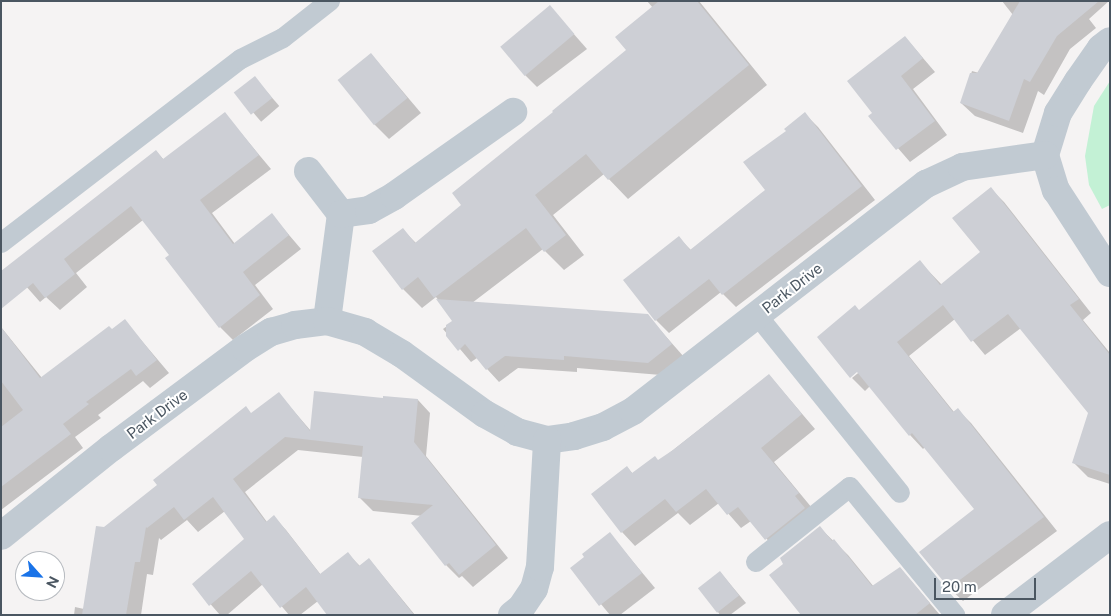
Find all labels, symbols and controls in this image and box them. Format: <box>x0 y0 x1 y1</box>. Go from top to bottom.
street label: Park Drive <box>758 259 826 317</box>
street label: Park Drive <box>123 385 191 443</box>
north arrow <box>15 551 65 601</box>
scale bar <box>936 568 1038 600</box>
text: N <box>43 574 62 591</box>
text: 20 m <box>942 578 977 595</box>

